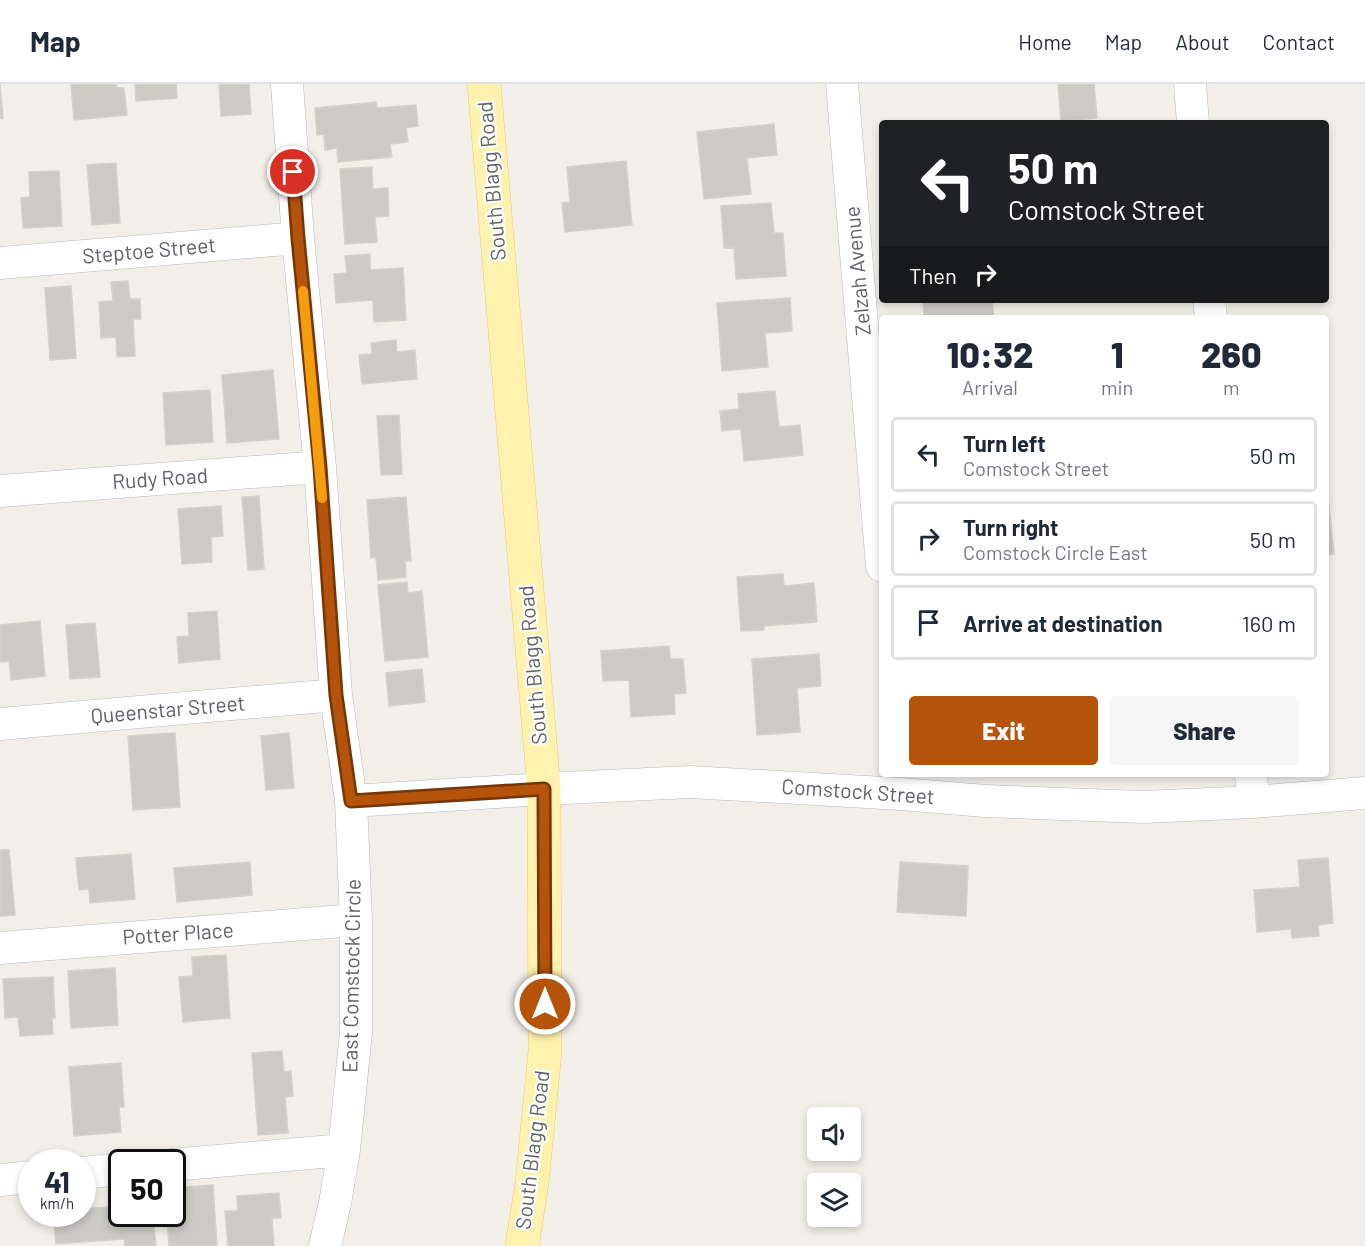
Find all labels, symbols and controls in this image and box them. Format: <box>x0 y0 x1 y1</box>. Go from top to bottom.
text: Map <box>30 24 81 58</box>
text: Home <box>1018 29 1072 54</box>
text: Map <box>1105 29 1142 54</box>
text: About <box>1175 29 1230 54</box>
text: Contact <box>1263 29 1335 54</box>
street label: South Blagg Road <box>471 100 510 262</box>
text: 50 m <box>1008 142 1098 192</box>
icon: left <box>909 144 987 222</box>
pin <box>267 146 318 197</box>
icon: arrive <box>276 155 309 188</box>
text: Comstock Street <box>1008 193 1205 225</box>
street label: Zelzah Avenue <box>838 205 875 337</box>
street label: Steptoe Street <box>81 231 217 268</box>
icon: right <box>969 258 1002 291</box>
text: Then <box>909 262 957 288</box>
text: 10:32 <box>947 332 1033 375</box>
text: 1 <box>1111 332 1124 375</box>
text: 260 <box>1201 332 1262 375</box>
text: Arrival <box>962 375 1018 399</box>
text: min <box>1101 375 1133 399</box>
text: m <box>1223 375 1239 399</box>
text: Turn left <box>963 430 1046 456</box>
icon: left <box>912 438 945 471</box>
text: 50 m <box>1250 442 1296 468</box>
text: Comstock Street <box>963 456 1109 480</box>
street label: Rudy Road <box>111 462 209 493</box>
text: Turn right <box>963 514 1058 540</box>
icon: right <box>912 522 945 555</box>
text: 50 m <box>1250 526 1296 552</box>
text: Comstock Circle East <box>963 540 1148 564</box>
street label: South Blagg Road <box>512 584 551 746</box>
icon: arrive <box>912 606 945 639</box>
text: Arrive at destination <box>963 610 1162 636</box>
text: 160 m <box>1242 610 1296 636</box>
street label: Queenstar Street <box>90 689 246 728</box>
button: Exit <box>909 696 1098 765</box>
button: Share <box>1110 696 1299 765</box>
street label: Comstock Street <box>781 773 935 808</box>
street label: East Comstock Circle <box>336 879 365 1073</box>
street label: Potter Place <box>121 916 234 949</box>
position arrow <box>513 972 577 1036</box>
street label: South Blagg Road <box>509 1069 554 1231</box>
map controls <box>807 1107 861 1227</box>
button: sound <box>807 1107 861 1161</box>
speed limit sign: 50 <box>108 1149 186 1227</box>
text: 41 <box>44 1163 70 1199</box>
button: layers <box>807 1173 861 1227</box>
text: km/h <box>40 1194 74 1212</box>

